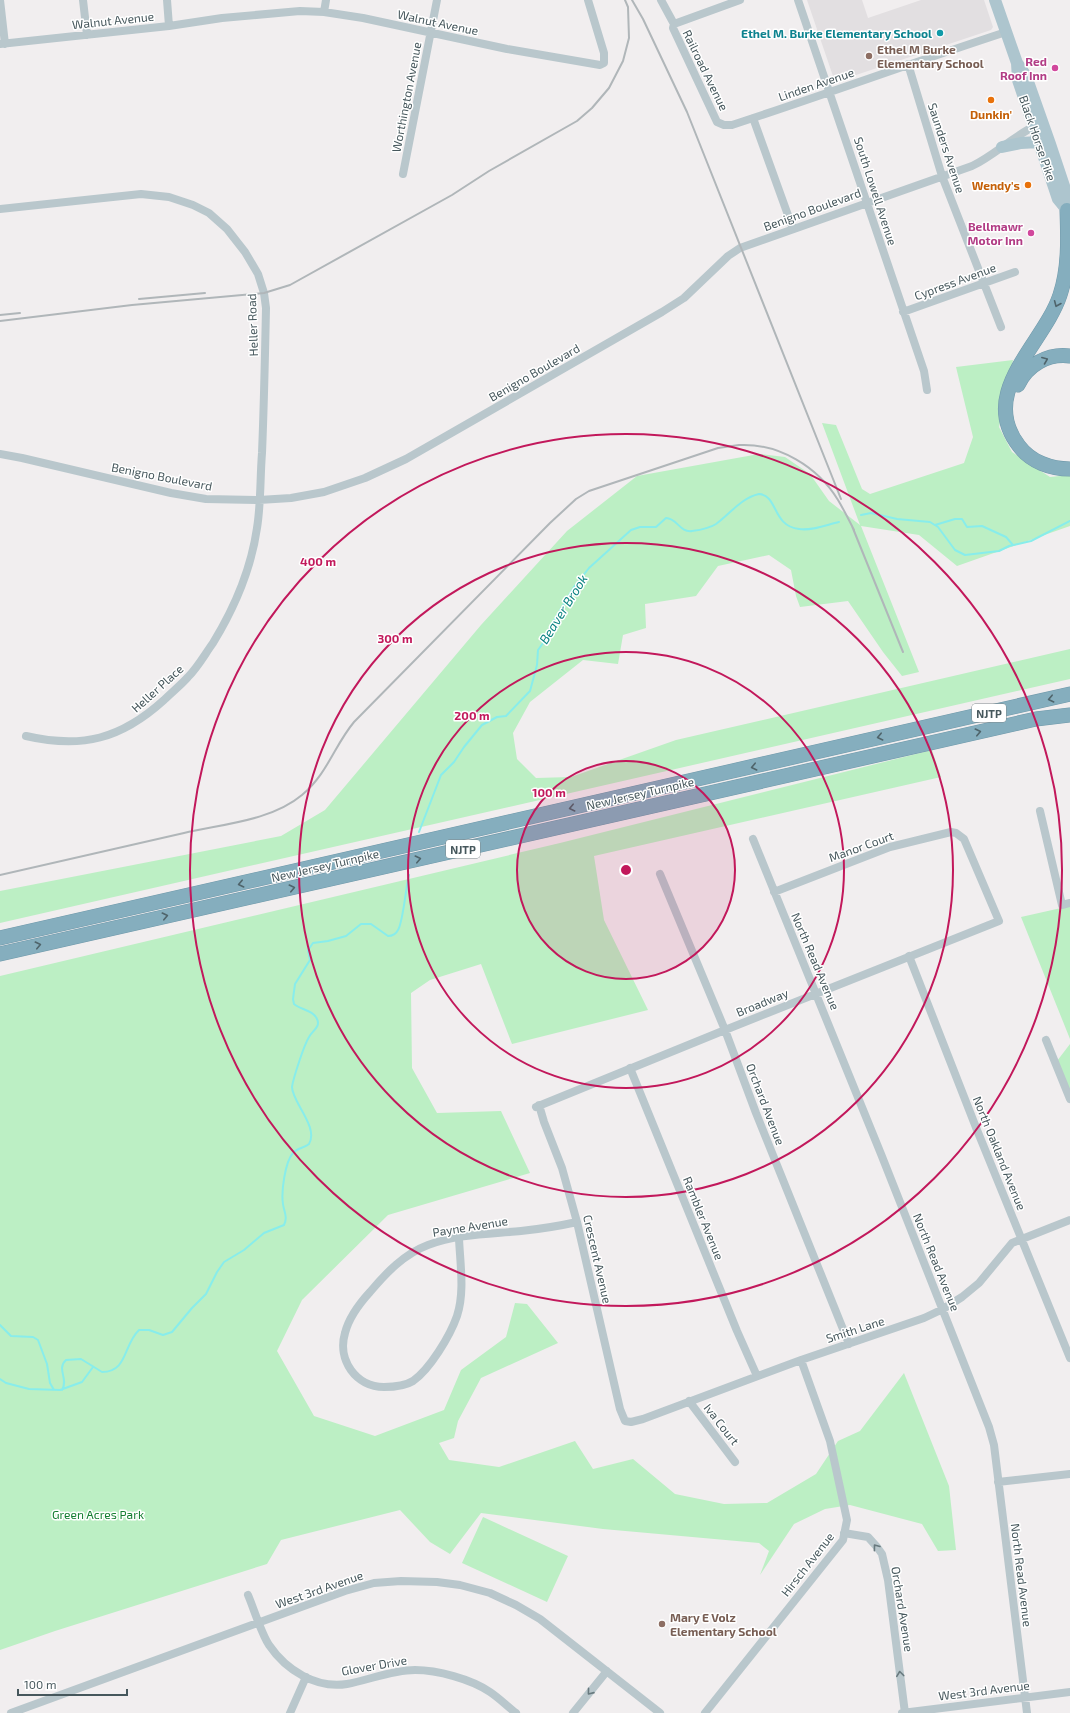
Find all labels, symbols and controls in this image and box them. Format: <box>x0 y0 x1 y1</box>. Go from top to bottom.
street label: Walnut Avenue <box>396 7 480 37</box>
street label: Walnut Avenue <box>71 9 155 31</box>
place label: Ethel M. Burke Elementary School <box>741 26 932 41</box>
street label: Railroad Avenue <box>680 27 732 113</box>
marker: Ethel M. Burke Elementary School <box>935 28 945 38</box>
street label: Worthington Avenue <box>388 41 424 153</box>
place label: Ethel M Burke Elementary School <box>877 42 984 71</box>
marker: Ethel M Burke Elementary School <box>864 51 874 61</box>
place label: Red Roof Inn <box>1000 54 1047 82</box>
marker: Red Roof Inn <box>1050 63 1060 73</box>
street label: Linden Avenue <box>776 65 856 103</box>
street label: Black Horse Pike <box>1017 93 1059 183</box>
marker: Dunkin' <box>986 95 996 105</box>
street label: Saunders Avenue <box>926 101 968 195</box>
place label: Dunkin' <box>970 107 1012 121</box>
street label: South Lowell Avenue <box>852 135 900 247</box>
place label: Wendy's <box>972 178 1020 193</box>
marker: Wendy's <box>1023 180 1033 190</box>
street label: Benigno Boulevard <box>761 185 863 233</box>
place label: Bellmawr Motor Inn <box>968 219 1023 247</box>
marker: Bellmawr Motor Inn <box>1026 228 1036 238</box>
street label: Cypress Avenue <box>912 260 998 302</box>
street label: Heller Road <box>244 293 260 357</box>
one-way arrow <box>1053 300 1061 307</box>
street label: Benigno Boulevard <box>486 340 582 404</box>
one-way arrow <box>1042 356 1049 364</box>
street label: Benigno Boulevard <box>110 459 214 493</box>
text: 400 m <box>300 554 336 568</box>
water label: Beaver Brook <box>535 571 591 647</box>
text: 300 m <box>377 631 413 645</box>
street label: Heller Place <box>128 661 186 715</box>
one-way arrow <box>1048 694 1054 702</box>
road number: NJTP <box>972 704 1006 722</box>
text: 200 m <box>454 708 490 722</box>
one-way arrow <box>975 729 982 737</box>
one-way arrow <box>877 733 884 741</box>
one-way arrow <box>751 762 757 770</box>
street label: New Jersey Turnpike <box>585 774 695 812</box>
text: 100 m <box>532 785 566 799</box>
one-way arrow <box>569 804 576 812</box>
street label: Manor Court <box>827 828 896 864</box>
road number: NJTP <box>446 840 480 858</box>
street label: New Jersey Turnpike <box>270 846 380 884</box>
one-way arrow <box>415 855 422 863</box>
centre of rings <box>619 863 633 877</box>
one-way arrow <box>238 879 245 888</box>
one-way arrow <box>288 884 295 892</box>
street label: North Read Avenue <box>789 910 843 1012</box>
one-way arrow <box>162 913 168 921</box>
one-way arrow <box>35 942 41 950</box>
street label: Broadway <box>734 985 791 1019</box>
street label: Orchard Avenue <box>744 1061 788 1147</box>
street label: North Oakland Avenue <box>971 1094 1029 1212</box>
street label: Rambler Avenue <box>681 1174 727 1262</box>
street label: North Read Avenue <box>911 1211 963 1313</box>
street label: Payne Avenue <box>431 1213 509 1239</box>
street label: Crescent Avenue <box>581 1213 615 1305</box>
street label: Smith Lane <box>824 1313 886 1345</box>
street label: Iva Court <box>702 1401 743 1448</box>
park label: Green Acres Park <box>52 1507 144 1521</box>
street label: North Read Avenue <box>1009 1522 1035 1628</box>
street label: Hirsch Avenue <box>778 1529 836 1599</box>
one-way arrow <box>874 1545 881 1552</box>
street label: Orchard Avenue <box>889 1565 917 1653</box>
street label: West 3rd Avenue <box>273 1567 365 1611</box>
place label: Mary E Volz Elementary School <box>670 1610 777 1639</box>
marker: Mary E Volz Elementary School <box>657 1619 667 1629</box>
street label: Glover Drive <box>340 1652 408 1678</box>
scale bar <box>18 1671 127 1697</box>
one-way arrow <box>896 1671 905 1677</box>
text: 100 m <box>24 1677 56 1691</box>
street label: West 3rd Avenue <box>938 1677 1030 1703</box>
one-way arrow <box>588 1687 595 1694</box>

